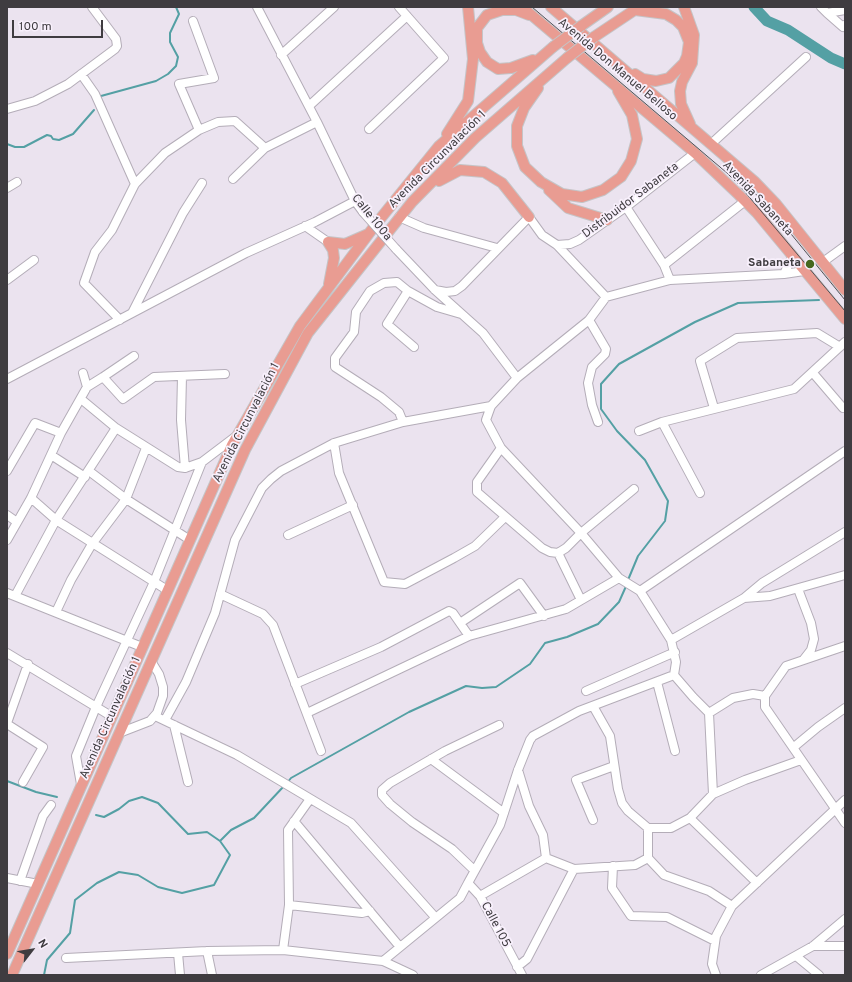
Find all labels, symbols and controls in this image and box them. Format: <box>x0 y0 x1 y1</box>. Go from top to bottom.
scale bar <box>14 12 105 38</box>
street label: Avenida Don Manuel Belloso <box>554 16 680 124</box>
text: 100 m <box>19 19 52 35</box>
street label: Avenida Circunvalación 1 <box>386 108 490 212</box>
street label: Avenida Sabaneta <box>719 159 795 239</box>
street label: Distribuidor Sabaneta <box>580 160 682 242</box>
street label: Calle 100a <box>348 192 394 244</box>
place label: Sabaneta <box>748 257 801 271</box>
marker: Sabaneta <box>804 258 816 270</box>
street label: Avenida Circunvalación 1 <box>211 361 283 485</box>
street label: Avenida Circunvalación 1 <box>78 655 144 781</box>
street label: Calle 105 <box>477 900 513 950</box>
north arrow <box>12 930 52 970</box>
text: N <box>34 937 50 951</box>

